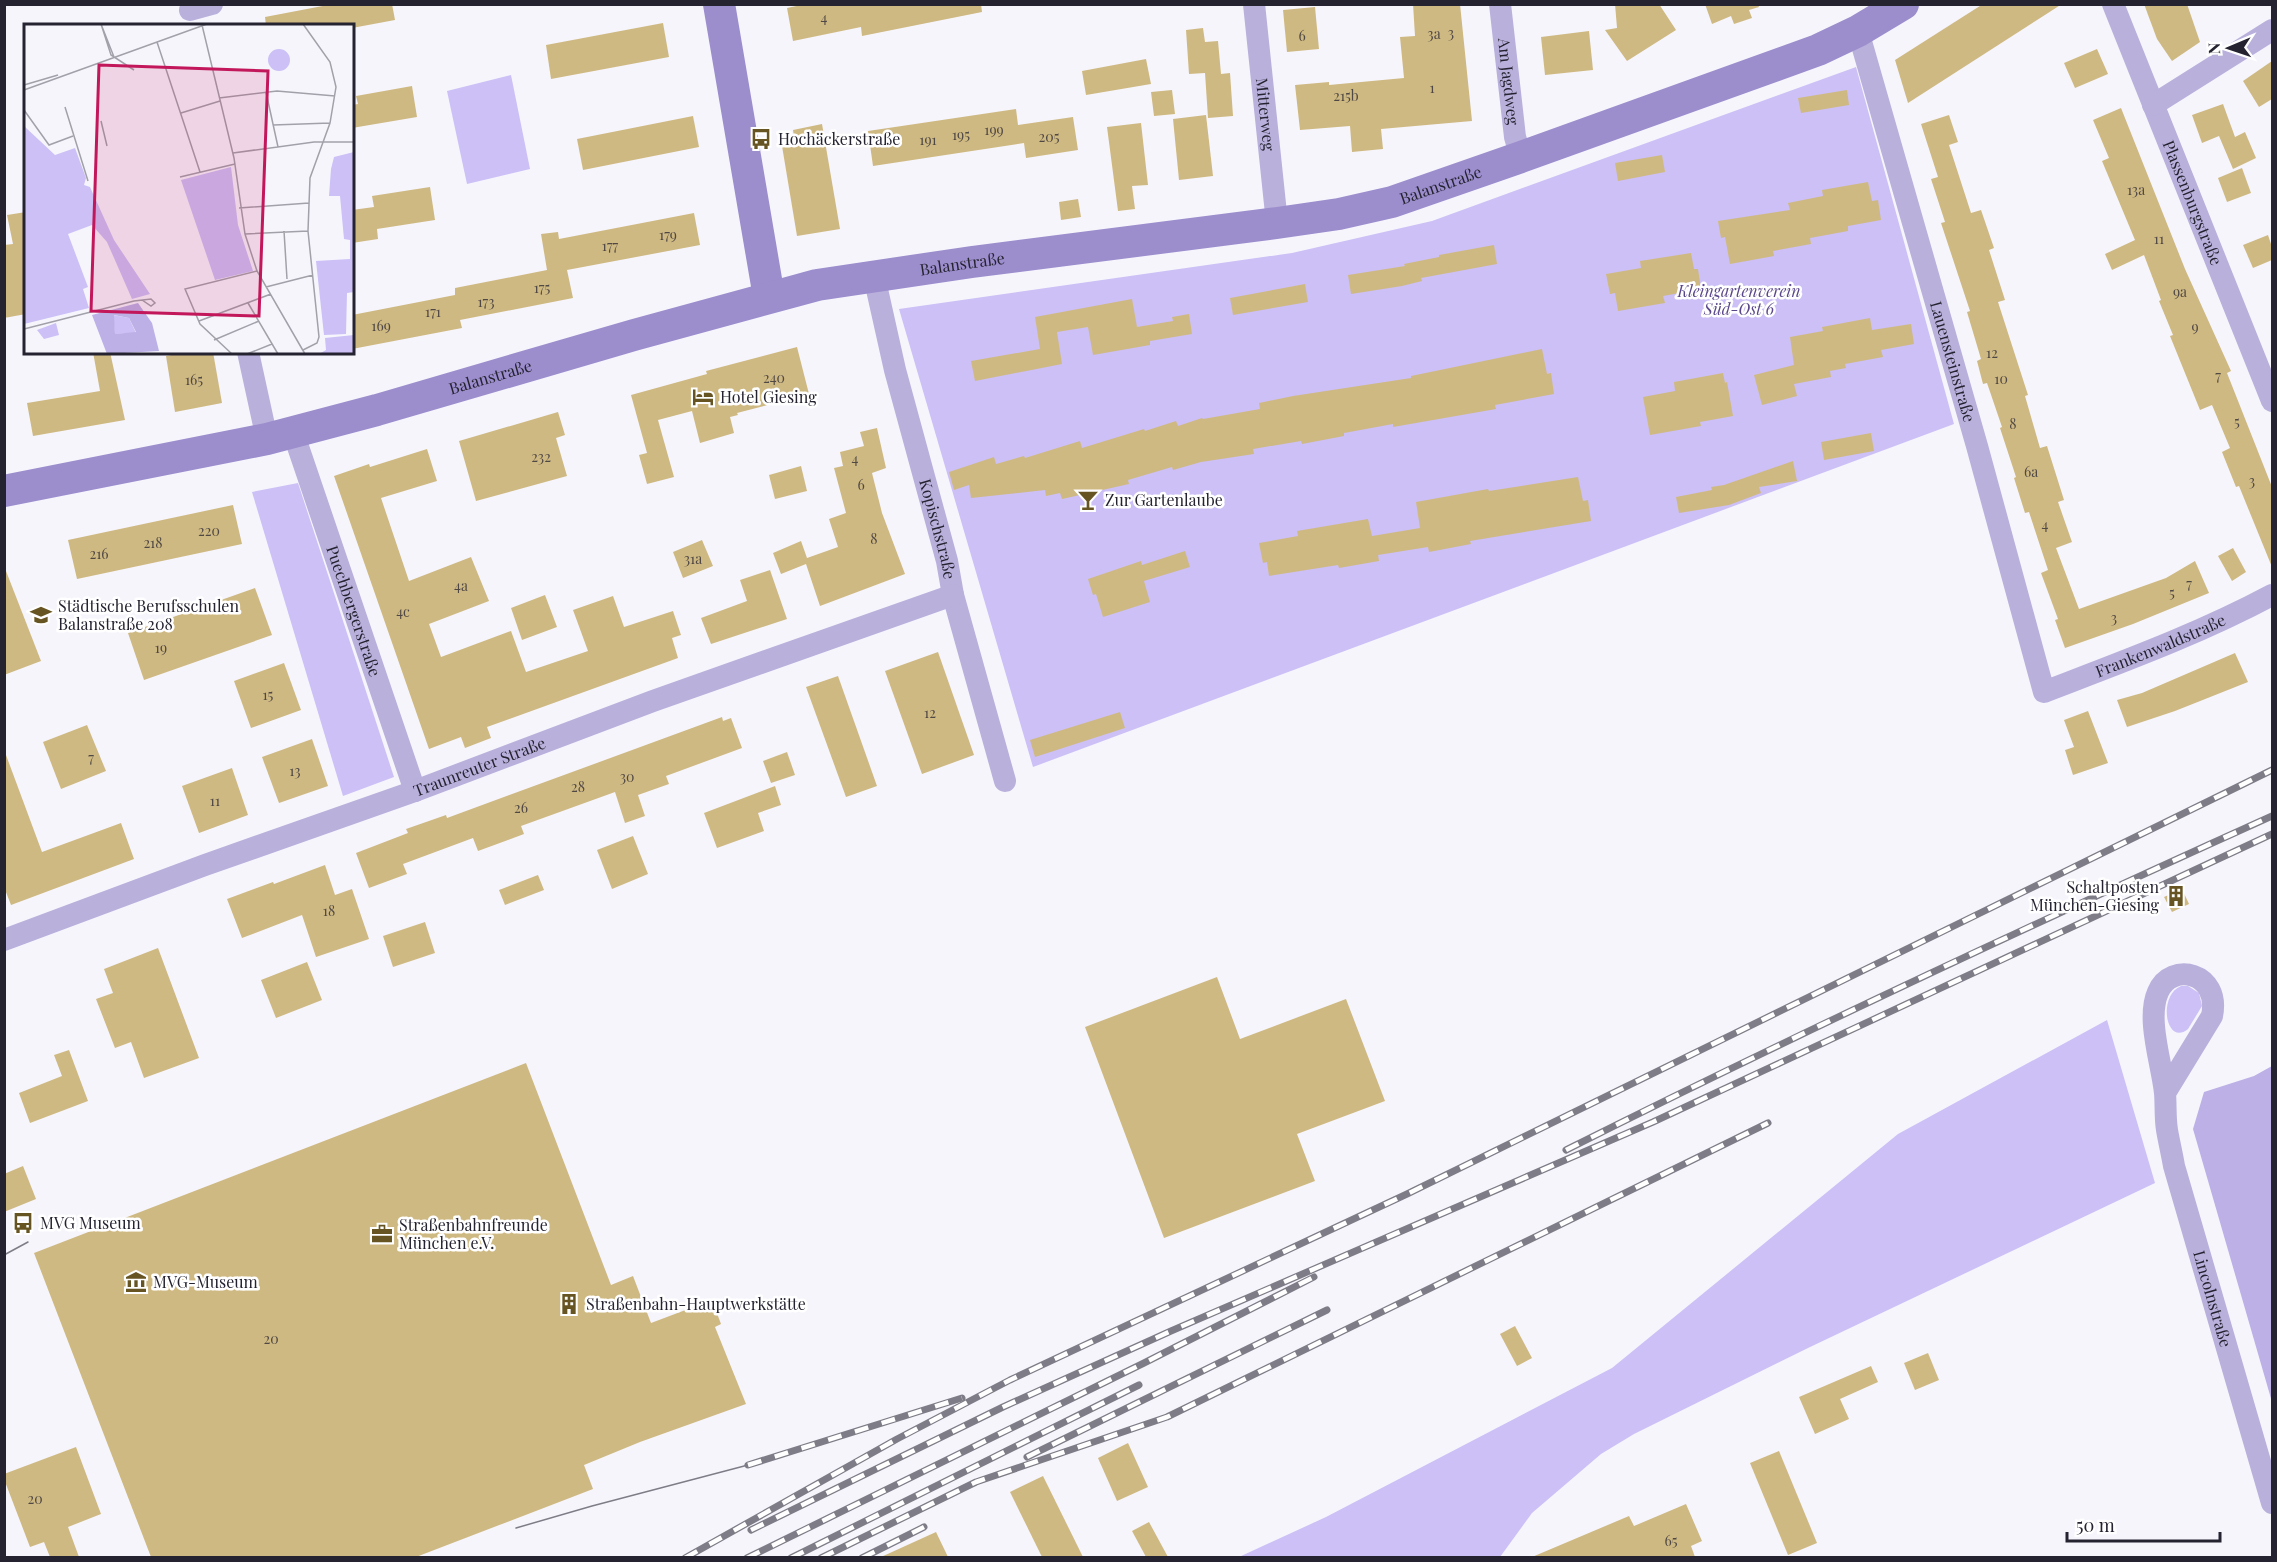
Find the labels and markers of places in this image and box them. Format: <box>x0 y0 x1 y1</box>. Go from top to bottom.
bus stop icon: Hochäckerstraße <box>749 127 773 151</box>
place label: Hochäckerstraße <box>778 128 900 149</box>
hotel icon: Hotel Giesing <box>691 385 715 409</box>
place label: Hotel Giesing <box>720 386 817 407</box>
bar icon: Zur Gartenlaube <box>1076 488 1100 512</box>
place label: Zur Gartenlaube <box>1105 489 1223 510</box>
place label: Städtische Berufsschulen Balanstraße 208 <box>58 595 239 634</box>
school or university icon: Städtische Berufsschulen Balanstraße 208 <box>29 603 53 627</box>
place label: Schaltposten München-Giesing <box>2030 876 2160 915</box>
building icon: Schaltposten München-Giesing <box>2164 884 2188 908</box>
bus stop icon: MVG Museum <box>11 1211 35 1235</box>
place label: MVG Museum <box>40 1212 141 1233</box>
place label: Straßenbahnfreunde München e.V. <box>399 1214 548 1253</box>
office icon: Straßenbahnfreunde München e.V. <box>370 1222 394 1246</box>
museum icon: MVG-Museum <box>124 1270 148 1294</box>
place label: MVG-Museum <box>153 1271 258 1292</box>
building icon: Straßenbahn-Hauptwerkstätte <box>557 1292 581 1316</box>
place label: Straßenbahn-Hauptwerkstätte <box>586 1293 806 1314</box>

